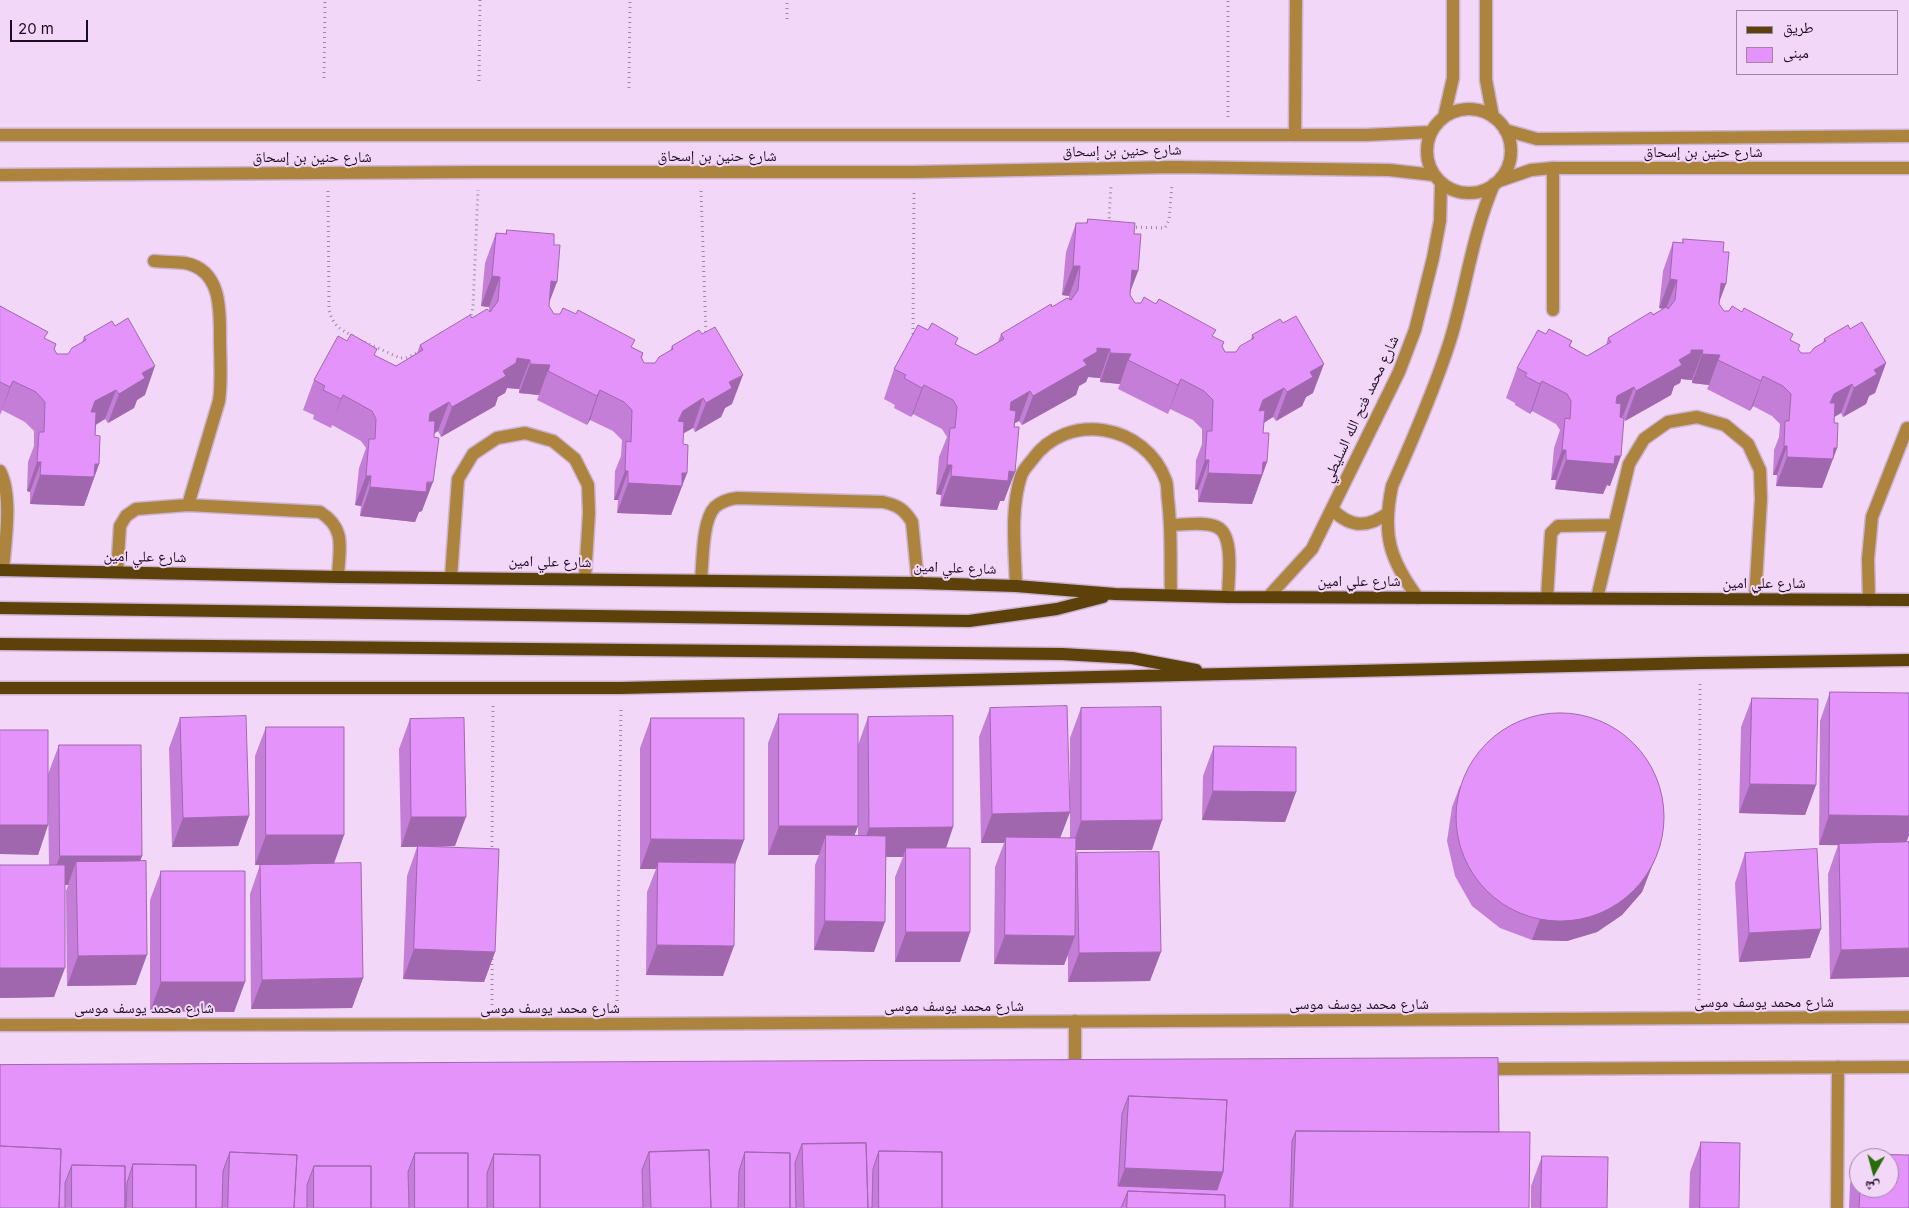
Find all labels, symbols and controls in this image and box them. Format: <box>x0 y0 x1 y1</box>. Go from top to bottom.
scale bar <box>12 10 90 42</box>
legend <box>1736 10 1899 75</box>
text: طريق <box>1783 18 1814 37</box>
text: 20 m <box>18 19 54 38</box>
text: مبنى <box>1783 43 1809 62</box>
street label: شارع حنين بن إسحاق <box>1062 141 1182 161</box>
street label: شارع حنين بن إسحاق <box>1643 143 1763 161</box>
street label: شارع حنين بن إسحاق <box>657 147 777 165</box>
street label: شارع حنين بن إسحاق <box>252 148 372 166</box>
street label: شارع محمد فتح الله السليطي <box>1319 333 1403 485</box>
street label: شارع علي امين <box>103 547 187 567</box>
street label: شارع علي امين <box>508 552 592 572</box>
street label: شارع علي امين <box>913 558 997 578</box>
street label: شارع علي امين <box>1317 572 1401 590</box>
street label: شارع علي امين <box>1722 574 1806 592</box>
street label: شارع محمد يوسف موسى <box>1694 993 1834 1011</box>
street label: شارع محمد يوسف موسى <box>1289 995 1429 1013</box>
street label: شارع محمد يوسف موسى <box>884 997 1024 1015</box>
street label: شارع محمد يوسف موسى <box>74 999 214 1017</box>
street label: شارع محمد يوسف موسى <box>480 999 620 1017</box>
north arrow <box>1849 1148 1899 1198</box>
text: ش <box>1864 1178 1881 1197</box>

